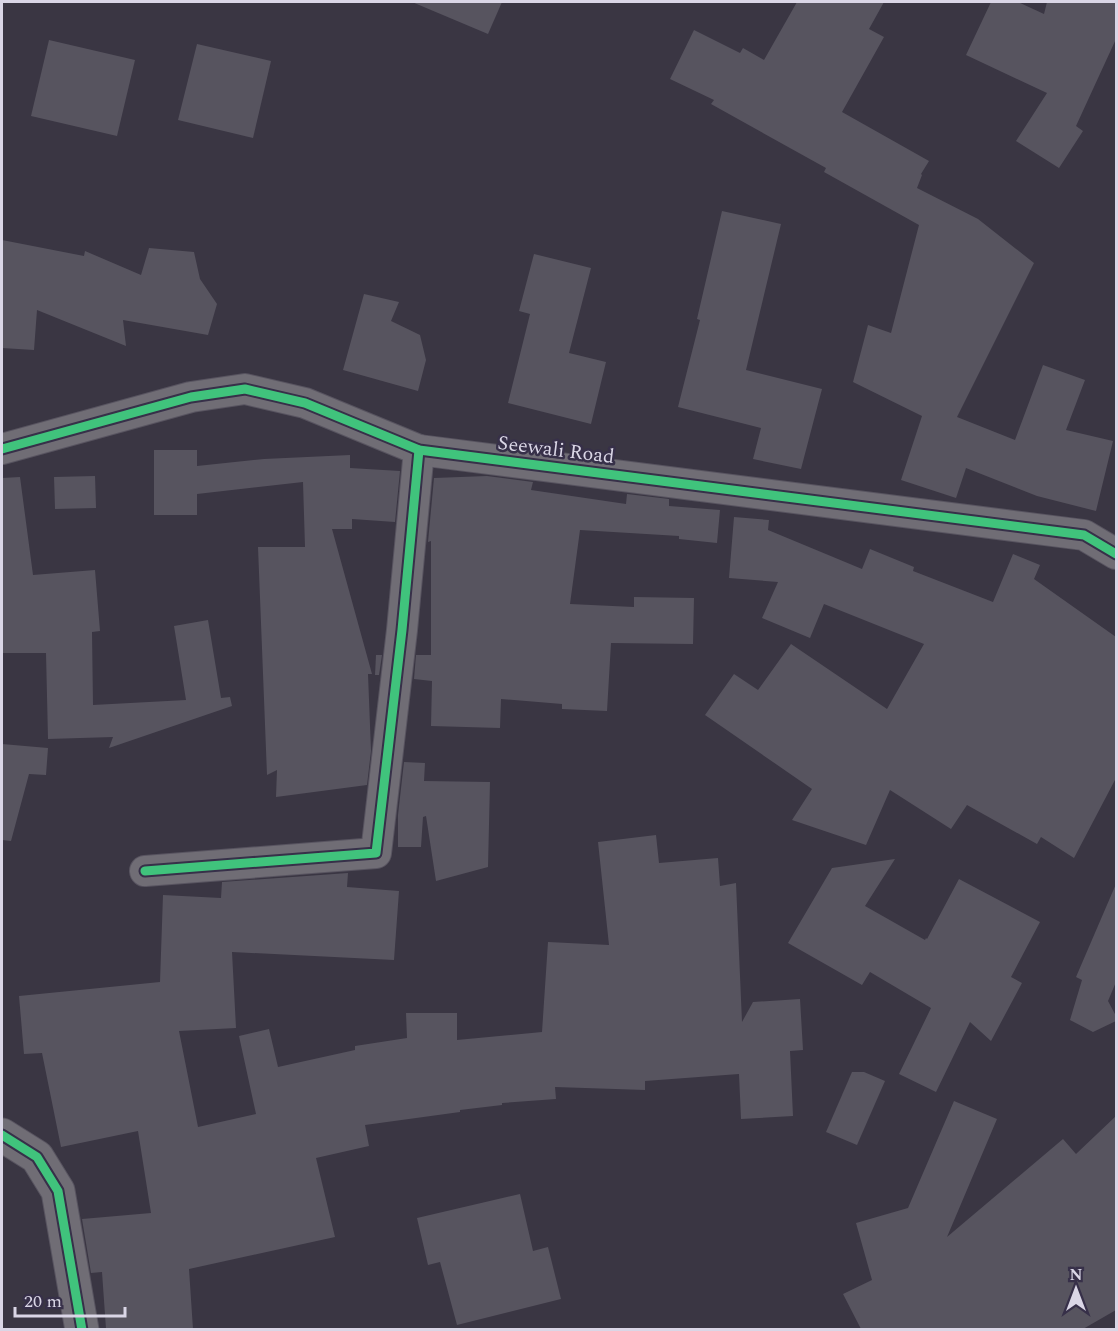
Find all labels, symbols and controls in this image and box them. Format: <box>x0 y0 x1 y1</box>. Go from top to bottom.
street label: Seewali Road <box>496 428 616 472</box>
north arrow <box>1046 1259 1106 1319</box>
text: N <box>1069 1263 1083 1287</box>
scale bar <box>15 1280 124 1318</box>
text: 20 m <box>24 1288 62 1315</box>

